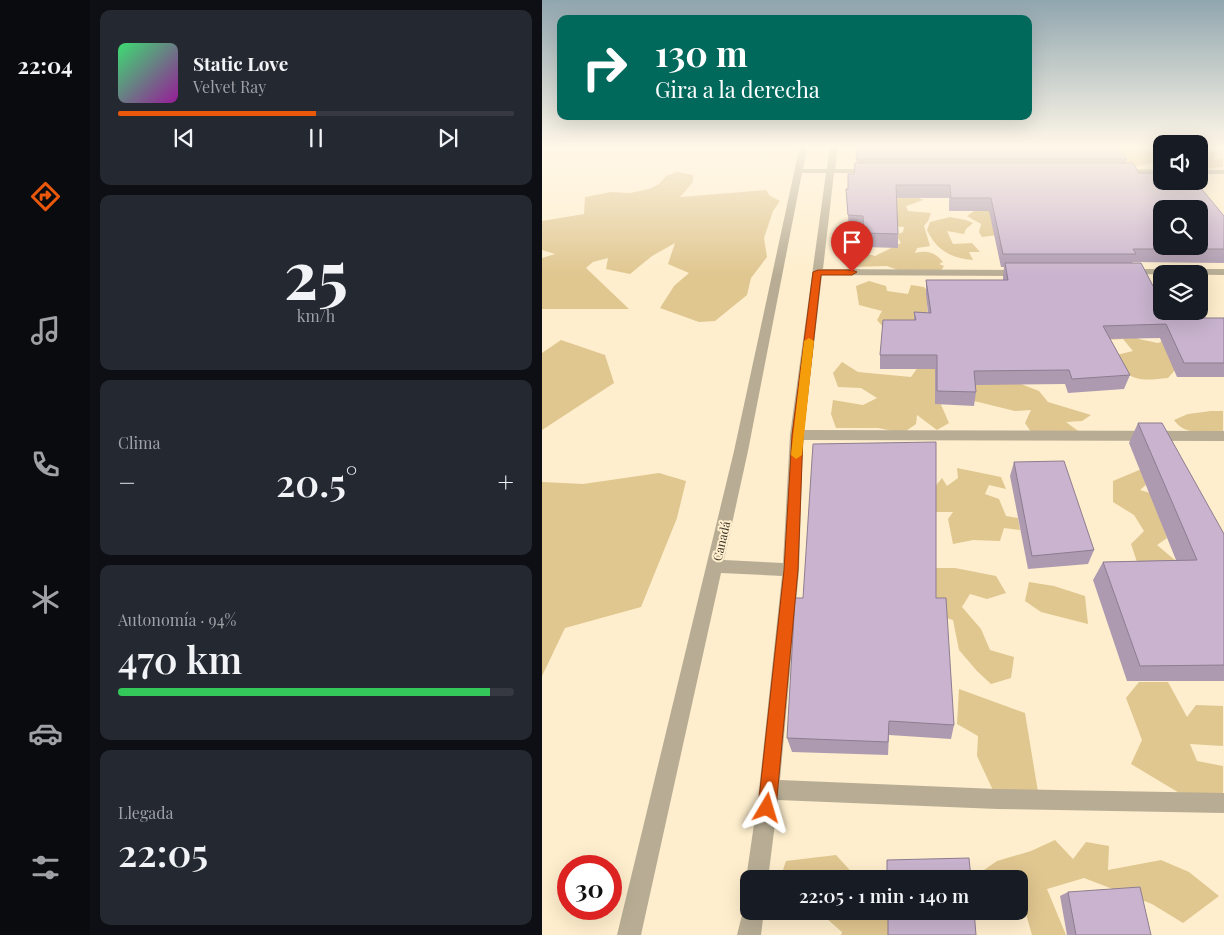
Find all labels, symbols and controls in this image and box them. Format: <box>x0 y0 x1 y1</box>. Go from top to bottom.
text: 130 m <box>655 29 748 76</box>
icon: right <box>572 35 637 100</box>
text: 22:04 <box>17 50 73 80</box>
text: Static Love <box>193 50 288 76</box>
text: Gira a la derecha <box>655 74 820 104</box>
text: Velvet Ray <box>193 76 266 97</box>
icon: previous <box>170 124 198 152</box>
icon: pause <box>302 124 330 152</box>
icon: next <box>434 124 462 152</box>
map controls <box>1153 135 1208 320</box>
button: sound <box>1153 135 1208 190</box>
icon: directions <box>28 179 63 214</box>
button: search <box>1153 200 1208 255</box>
pin <box>831 221 873 272</box>
icon: arrive <box>838 228 866 256</box>
text: 25 <box>284 229 348 315</box>
button: layers <box>1153 265 1208 320</box>
text: km/h <box>297 305 335 326</box>
icon: music <box>28 313 63 348</box>
text: Clima <box>118 432 160 453</box>
icon: phone <box>28 447 63 482</box>
text: 20.5° <box>276 456 358 507</box>
text: − <box>118 463 136 500</box>
text: + <box>498 463 514 500</box>
street label: Canadá <box>709 520 733 562</box>
icon: climate <box>28 582 63 617</box>
text: Autonomía · 94% <box>118 609 236 630</box>
text: 470 km <box>118 633 242 684</box>
icon: car <box>28 716 63 751</box>
position arrow <box>740 781 792 833</box>
text: Llegada <box>118 802 173 823</box>
text: 22:05 <box>118 826 208 877</box>
icon: filters <box>28 850 63 885</box>
speed limit sign: 30 <box>557 855 622 920</box>
text: 22:05 · 1 min · 140 m <box>799 882 969 908</box>

